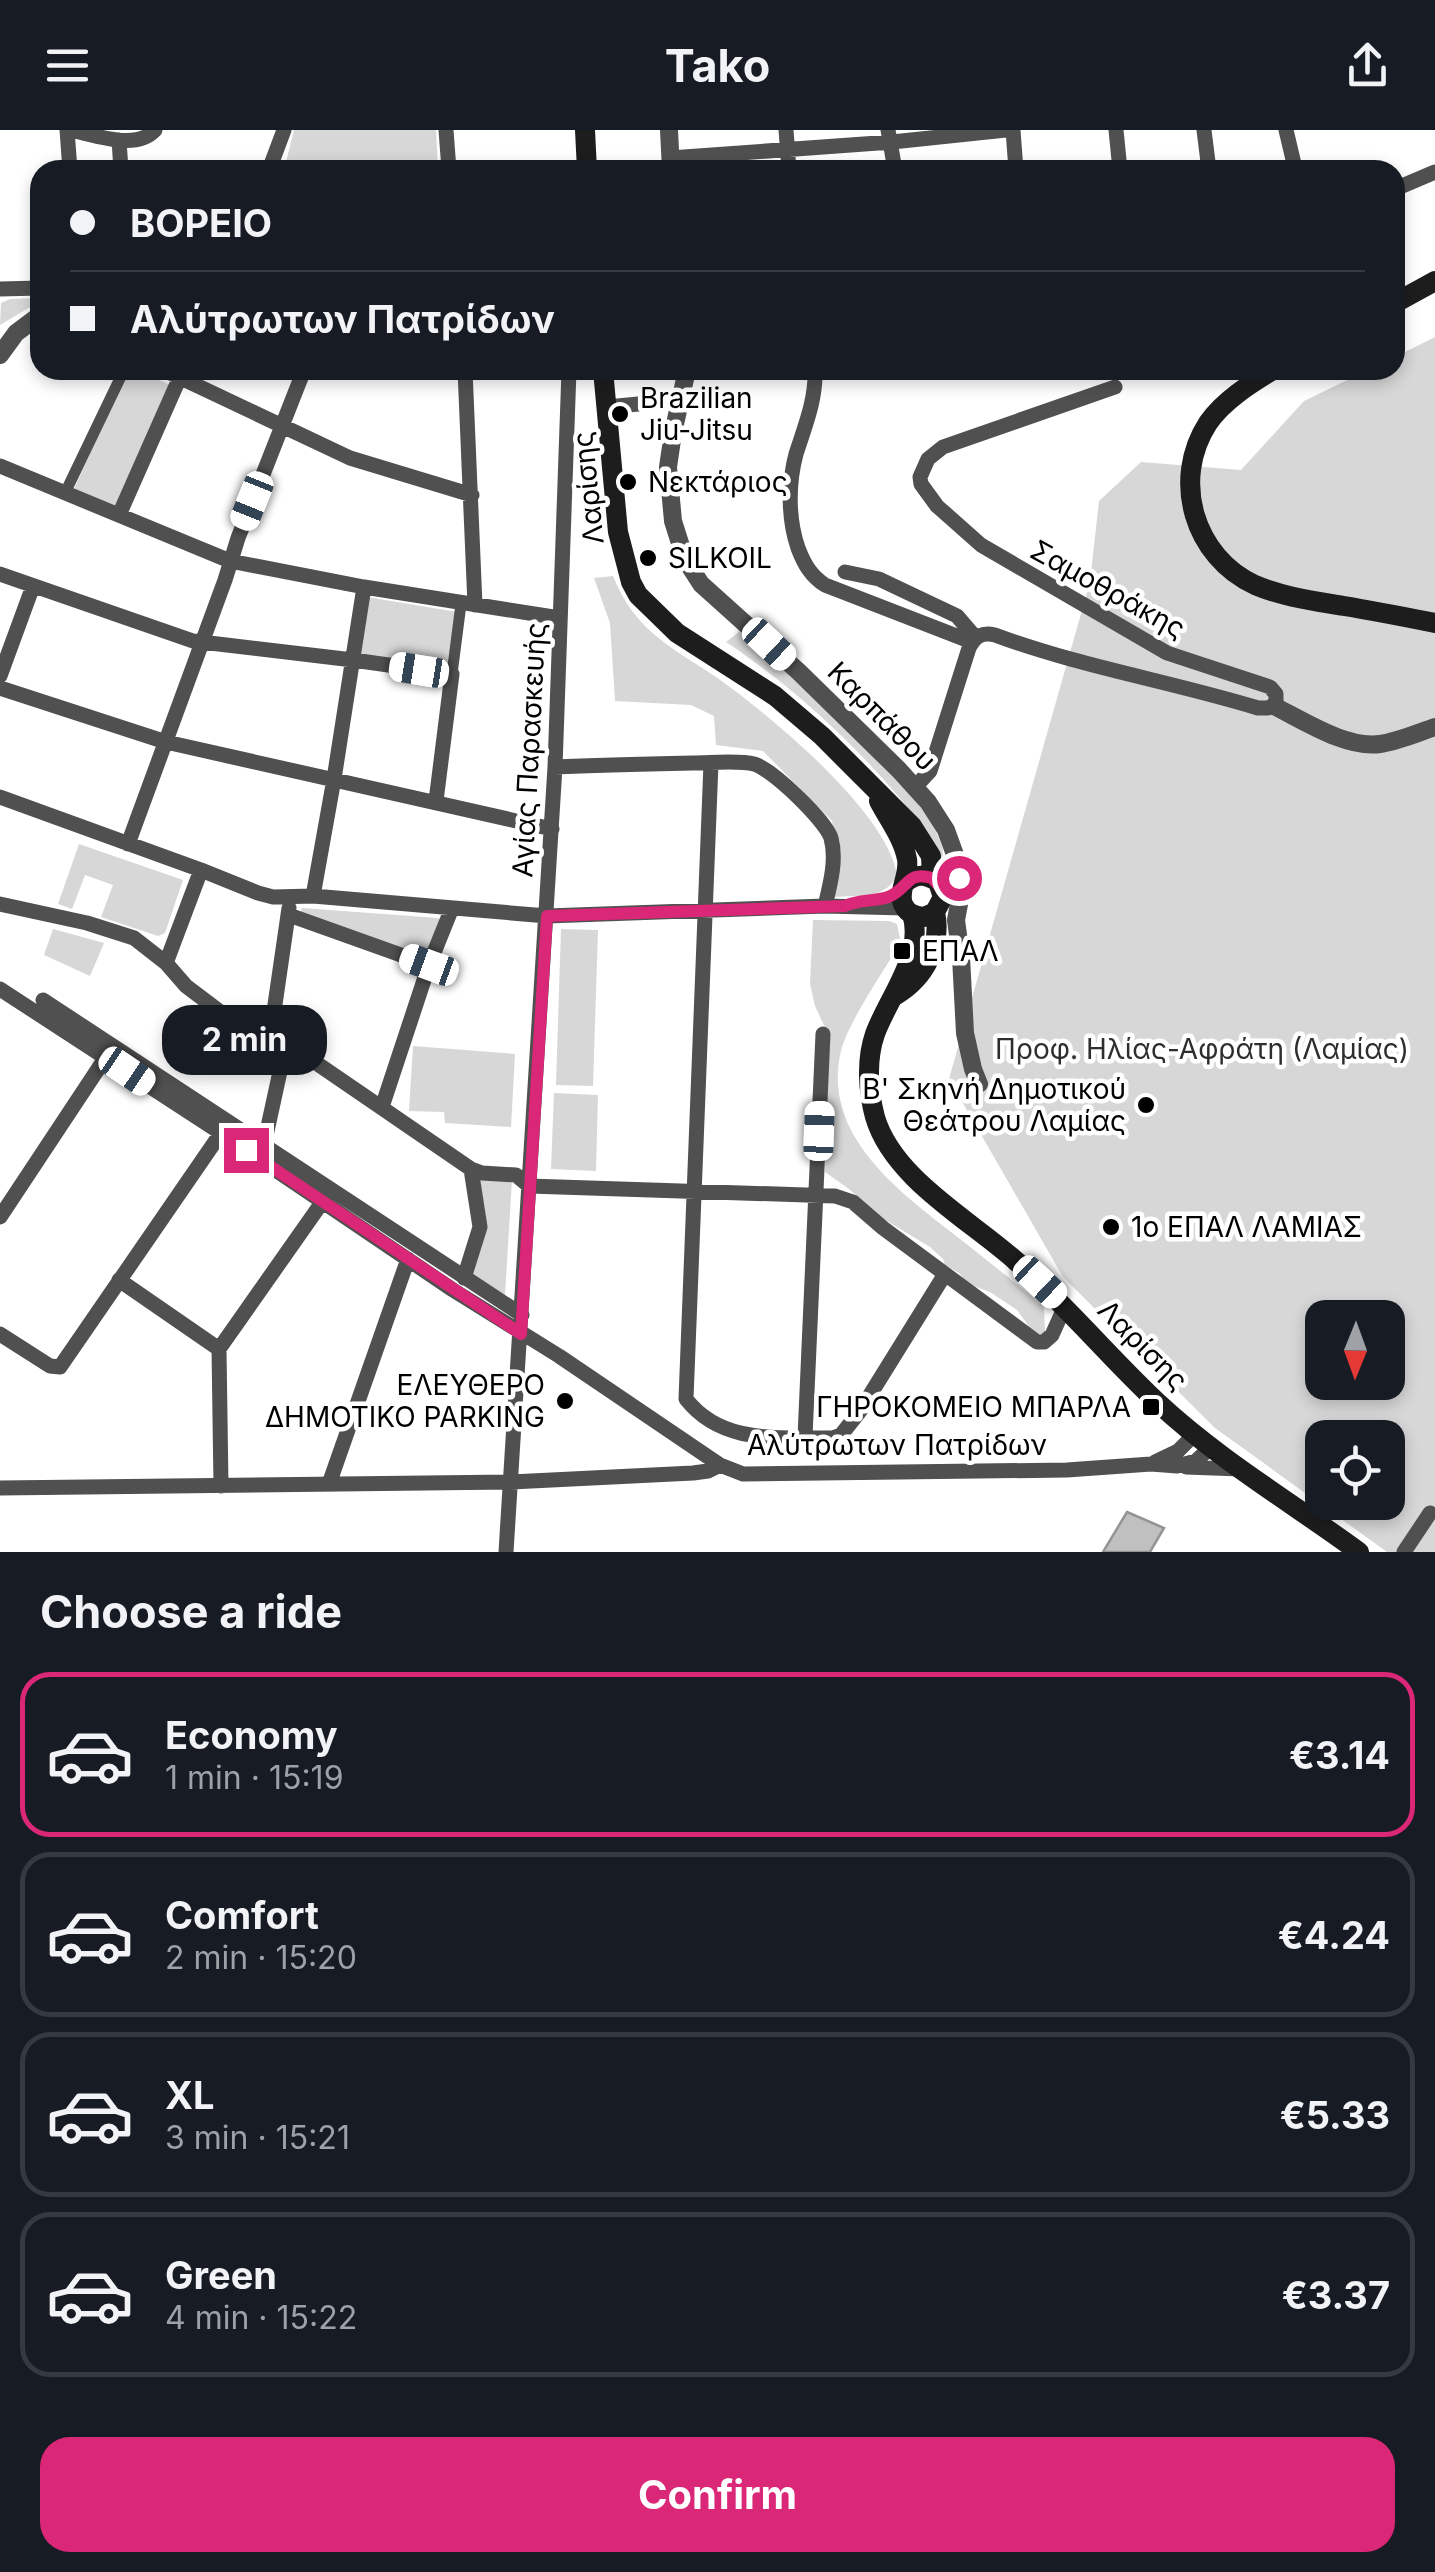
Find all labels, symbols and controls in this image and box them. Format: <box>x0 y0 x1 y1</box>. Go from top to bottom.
icon: menu <box>40 38 95 93</box>
text: Tako <box>665 38 770 93</box>
icon: share <box>1340 38 1395 93</box>
text: ΒΟΡΕΙΟ <box>130 200 272 246</box>
text: Αλύτρωτων Πατρίδων <box>130 296 555 342</box>
place label: Brazilian Jiu-Jitsu <box>640 381 753 447</box>
marker: Brazilian Jiu-Jitsu <box>609 403 631 425</box>
street label: Λαρίσης <box>565 430 611 546</box>
place label: Νεκτάριος <box>648 465 788 499</box>
car <box>227 468 277 534</box>
marker: Νεκτάριος <box>617 471 639 493</box>
street label: Σαμοθράκης <box>1025 533 1191 645</box>
place label: SILKOIL <box>668 541 772 575</box>
marker: SILKOIL <box>637 547 659 569</box>
car <box>737 613 801 675</box>
street label: Αγίας Παρασκευής <box>505 622 553 878</box>
car <box>387 650 451 690</box>
street label: Καρπάθου <box>821 655 943 777</box>
route start <box>937 856 982 901</box>
place label: ΕΠΑΛ <box>922 934 999 968</box>
marker: ΕΠΑΛ <box>891 940 913 962</box>
car <box>396 941 462 989</box>
callout: 2 min <box>164 1005 328 1075</box>
text: 2 min <box>202 1020 287 1059</box>
park label: Προφ. Ηλίας-Αφράτη (Λαμίας) <box>995 1032 1409 1066</box>
car <box>94 1042 160 1100</box>
place label: Β' Σκηνή Δημοτικού Θεάτρου Λαμίας <box>862 1072 1126 1138</box>
marker: Β' Σκηνή Δημοτικού Θεάτρου Λαμίας <box>1135 1094 1157 1116</box>
car <box>803 1100 835 1162</box>
route end <box>224 1128 269 1173</box>
place label: 1ο ΕΠΑΛ ΛΑΜΙΑΣ <box>1131 1210 1362 1244</box>
marker: 1ο ΕΠΑΛ ΛΑΜΙΑΣ <box>1100 1216 1122 1238</box>
car <box>1008 1251 1072 1313</box>
street label: Λαρίσης <box>1091 1293 1195 1397</box>
north arrow <box>1305 1300 1405 1400</box>
map controls <box>1305 1300 1405 1520</box>
place label: ΕΛΕΥΘΕΡΟ ΔΗΜΟΤΙΚΟ PARKING <box>265 1368 545 1434</box>
marker: ΕΛΕΥΘΕΡΟ ΔΗΜΟΤΙΚΟ PARKING <box>554 1390 576 1412</box>
place label: ΓΗΡΟΚΟΜΕΙΟ ΜΠΑΡΛΑ <box>816 1390 1131 1424</box>
marker: ΓΗΡΟΚΟΜΕΙΟ ΜΠΑΡΛΑ <box>1140 1396 1162 1418</box>
button: locate <box>1305 1420 1405 1520</box>
street label: Αλύτρωτων Πατρίδων <box>747 1428 1047 1462</box>
text: Choose a ride <box>40 1584 342 1639</box>
icon: car <box>45 1710 135 1800</box>
text: Economy <box>165 1712 338 1758</box>
text: €3.14 <box>1289 1732 1390 1778</box>
text: 1 min · 15:19 <box>165 1758 343 1797</box>
icon: car <box>45 1890 135 1980</box>
text: Comfort <box>165 1892 319 1938</box>
text: €4.24 <box>1278 1912 1390 1958</box>
text: 2 min · 15:20 <box>165 1938 357 1977</box>
icon: car <box>45 2070 135 2160</box>
text: XL <box>165 2072 215 2118</box>
text: €5.33 <box>1280 2092 1390 2138</box>
text: 3 min · 15:21 <box>165 2118 350 2157</box>
icon: car <box>45 2250 135 2340</box>
text: Green <box>165 2252 277 2298</box>
text: €3.37 <box>1282 2272 1390 2318</box>
text: 4 min · 15:22 <box>165 2298 357 2337</box>
button: Confirm <box>40 2437 1395 2552</box>

